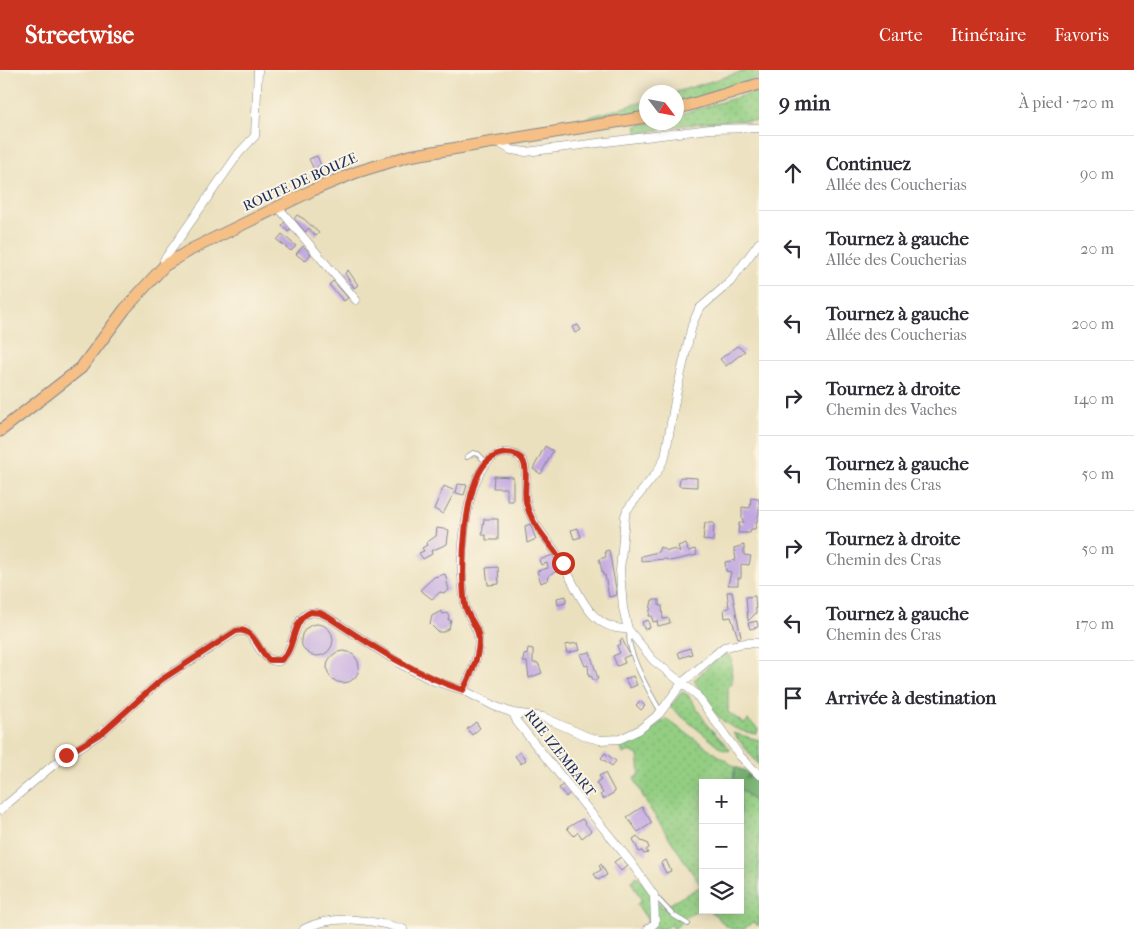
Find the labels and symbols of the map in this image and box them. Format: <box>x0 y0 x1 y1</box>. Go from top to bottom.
north arrow <box>639 85 684 130</box>
street label: ROUTE DE BOUZE <box>240 149 360 215</box>
route start <box>552 552 575 575</box>
street label: RUE IZEMBART <box>521 706 600 800</box>
route end <box>55 744 78 767</box>

